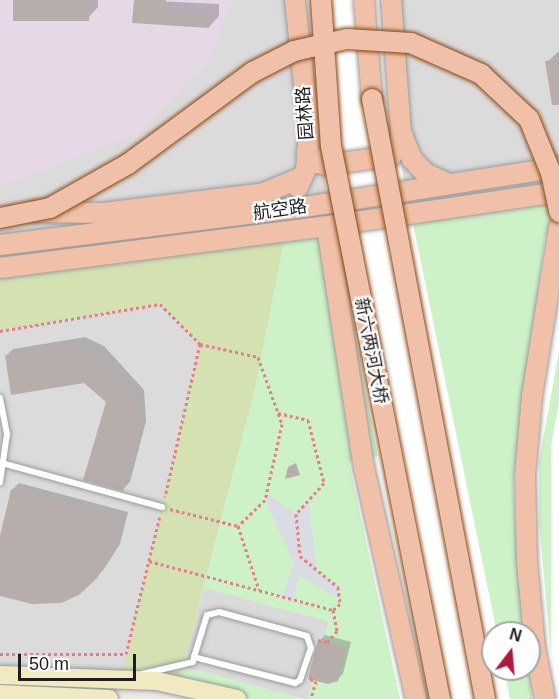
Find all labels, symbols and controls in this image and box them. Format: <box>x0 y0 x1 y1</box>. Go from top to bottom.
street label: 园林路 <box>292 85 318 141</box>
street label: 航空路 <box>252 196 308 224</box>
street label: 新六两河大桥 <box>350 296 392 406</box>
north arrow <box>481 621 541 681</box>
text: N <box>508 625 523 645</box>
scale bar <box>21 642 140 680</box>
text: 50 m <box>29 654 69 674</box>

